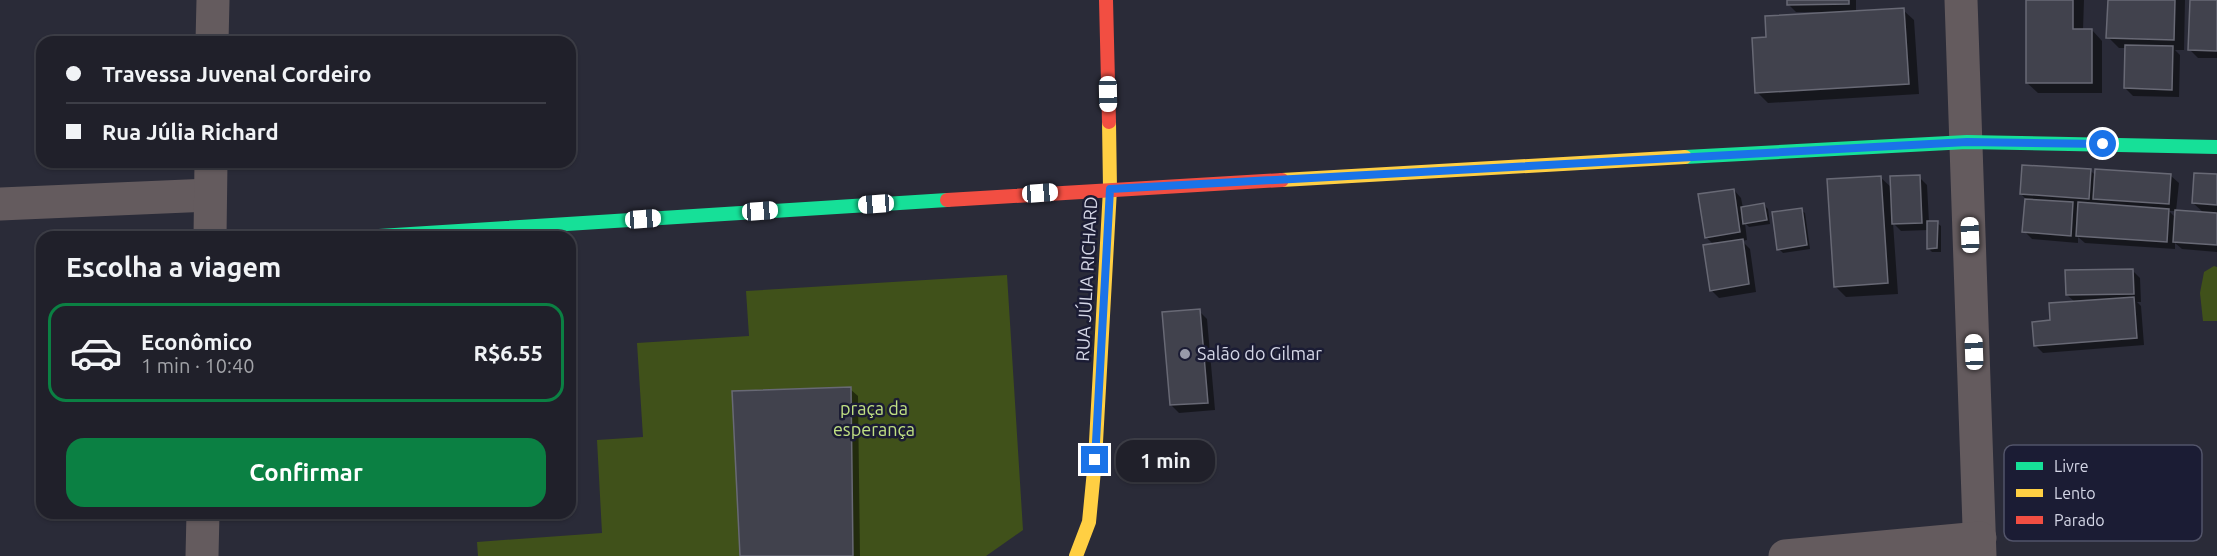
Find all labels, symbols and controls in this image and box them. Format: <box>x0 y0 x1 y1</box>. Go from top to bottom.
text: Travessa Juvenal Cordeiro <box>102 61 372 86</box>
car <box>1099 76 1117 112</box>
text: Rua Júlia Richard <box>102 119 279 144</box>
route start <box>2089 130 2116 157</box>
car <box>1021 183 1059 203</box>
car <box>857 194 895 214</box>
street label: RUA JÚLIA RICHARD <box>1071 196 1100 362</box>
car <box>741 201 779 221</box>
car <box>624 209 662 229</box>
car <box>1960 217 1980 253</box>
text: Escolha a viagem <box>66 252 281 282</box>
icon: car <box>69 326 123 380</box>
text: Econômico <box>141 329 252 354</box>
car <box>1964 334 1984 370</box>
text: R$6.55 <box>474 340 543 365</box>
place label: Salão do Gilmar <box>1197 343 1322 363</box>
marker: Salão do Gilmar <box>1178 347 1192 361</box>
text: 1 min · 10:40 <box>141 354 255 377</box>
park label: praça da esperança <box>833 398 915 439</box>
button: Confirmar <box>66 438 546 507</box>
callout: 1 min <box>1116 439 1215 481</box>
legend <box>2004 445 2202 541</box>
route end <box>1081 446 1108 473</box>
text: 1 min <box>1140 449 1191 472</box>
text: Livre <box>2054 457 2089 475</box>
text: Lento <box>2054 484 2096 502</box>
text: Parado <box>2054 511 2105 529</box>

